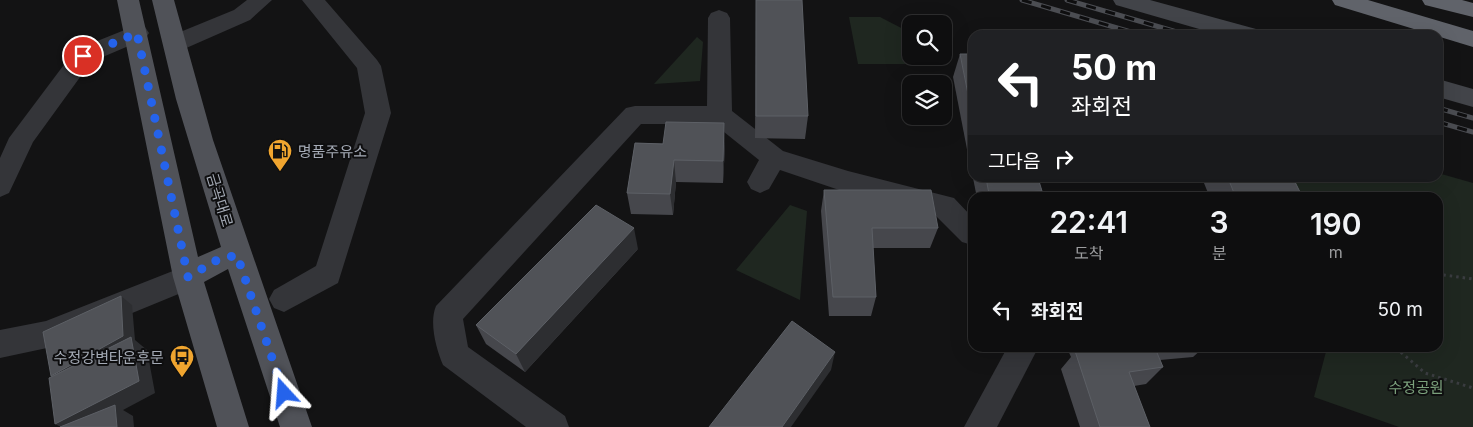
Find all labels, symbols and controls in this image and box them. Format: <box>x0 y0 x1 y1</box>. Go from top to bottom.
map controls <box>902 15 952 125</box>
button: search <box>902 15 952 65</box>
pin <box>62 35 104 77</box>
icon: arrive <box>69 42 97 70</box>
text: 50 m <box>1071 46 1157 88</box>
icon: left <box>988 50 1053 115</box>
button: layers <box>902 75 952 125</box>
text: 좌회전 <box>1071 93 1132 119</box>
fuel station icon: 명품주유소 <box>267 138 293 172</box>
place label: 명품주유소 <box>298 142 367 161</box>
icon: right <box>1050 145 1078 173</box>
text: 그다음 <box>988 150 1040 173</box>
street label: 금곡대로 <box>203 171 237 229</box>
text: 22:41 <box>1049 204 1128 240</box>
text: 3 <box>1209 204 1229 240</box>
text: 190 <box>1310 206 1362 242</box>
text: m <box>1329 242 1343 262</box>
text: 도착 <box>1074 243 1103 263</box>
text: 분 <box>1212 243 1226 263</box>
icon: left <box>988 296 1016 324</box>
text: 50 m <box>1377 298 1423 321</box>
text: 좌회전 <box>1031 300 1083 323</box>
bus stop icon: 수정강변타운후문 <box>169 344 195 378</box>
place label: 수정강변타운후문 <box>54 348 164 367</box>
position arrow <box>257 366 309 418</box>
park label: 수정공원 <box>1388 378 1444 397</box>

